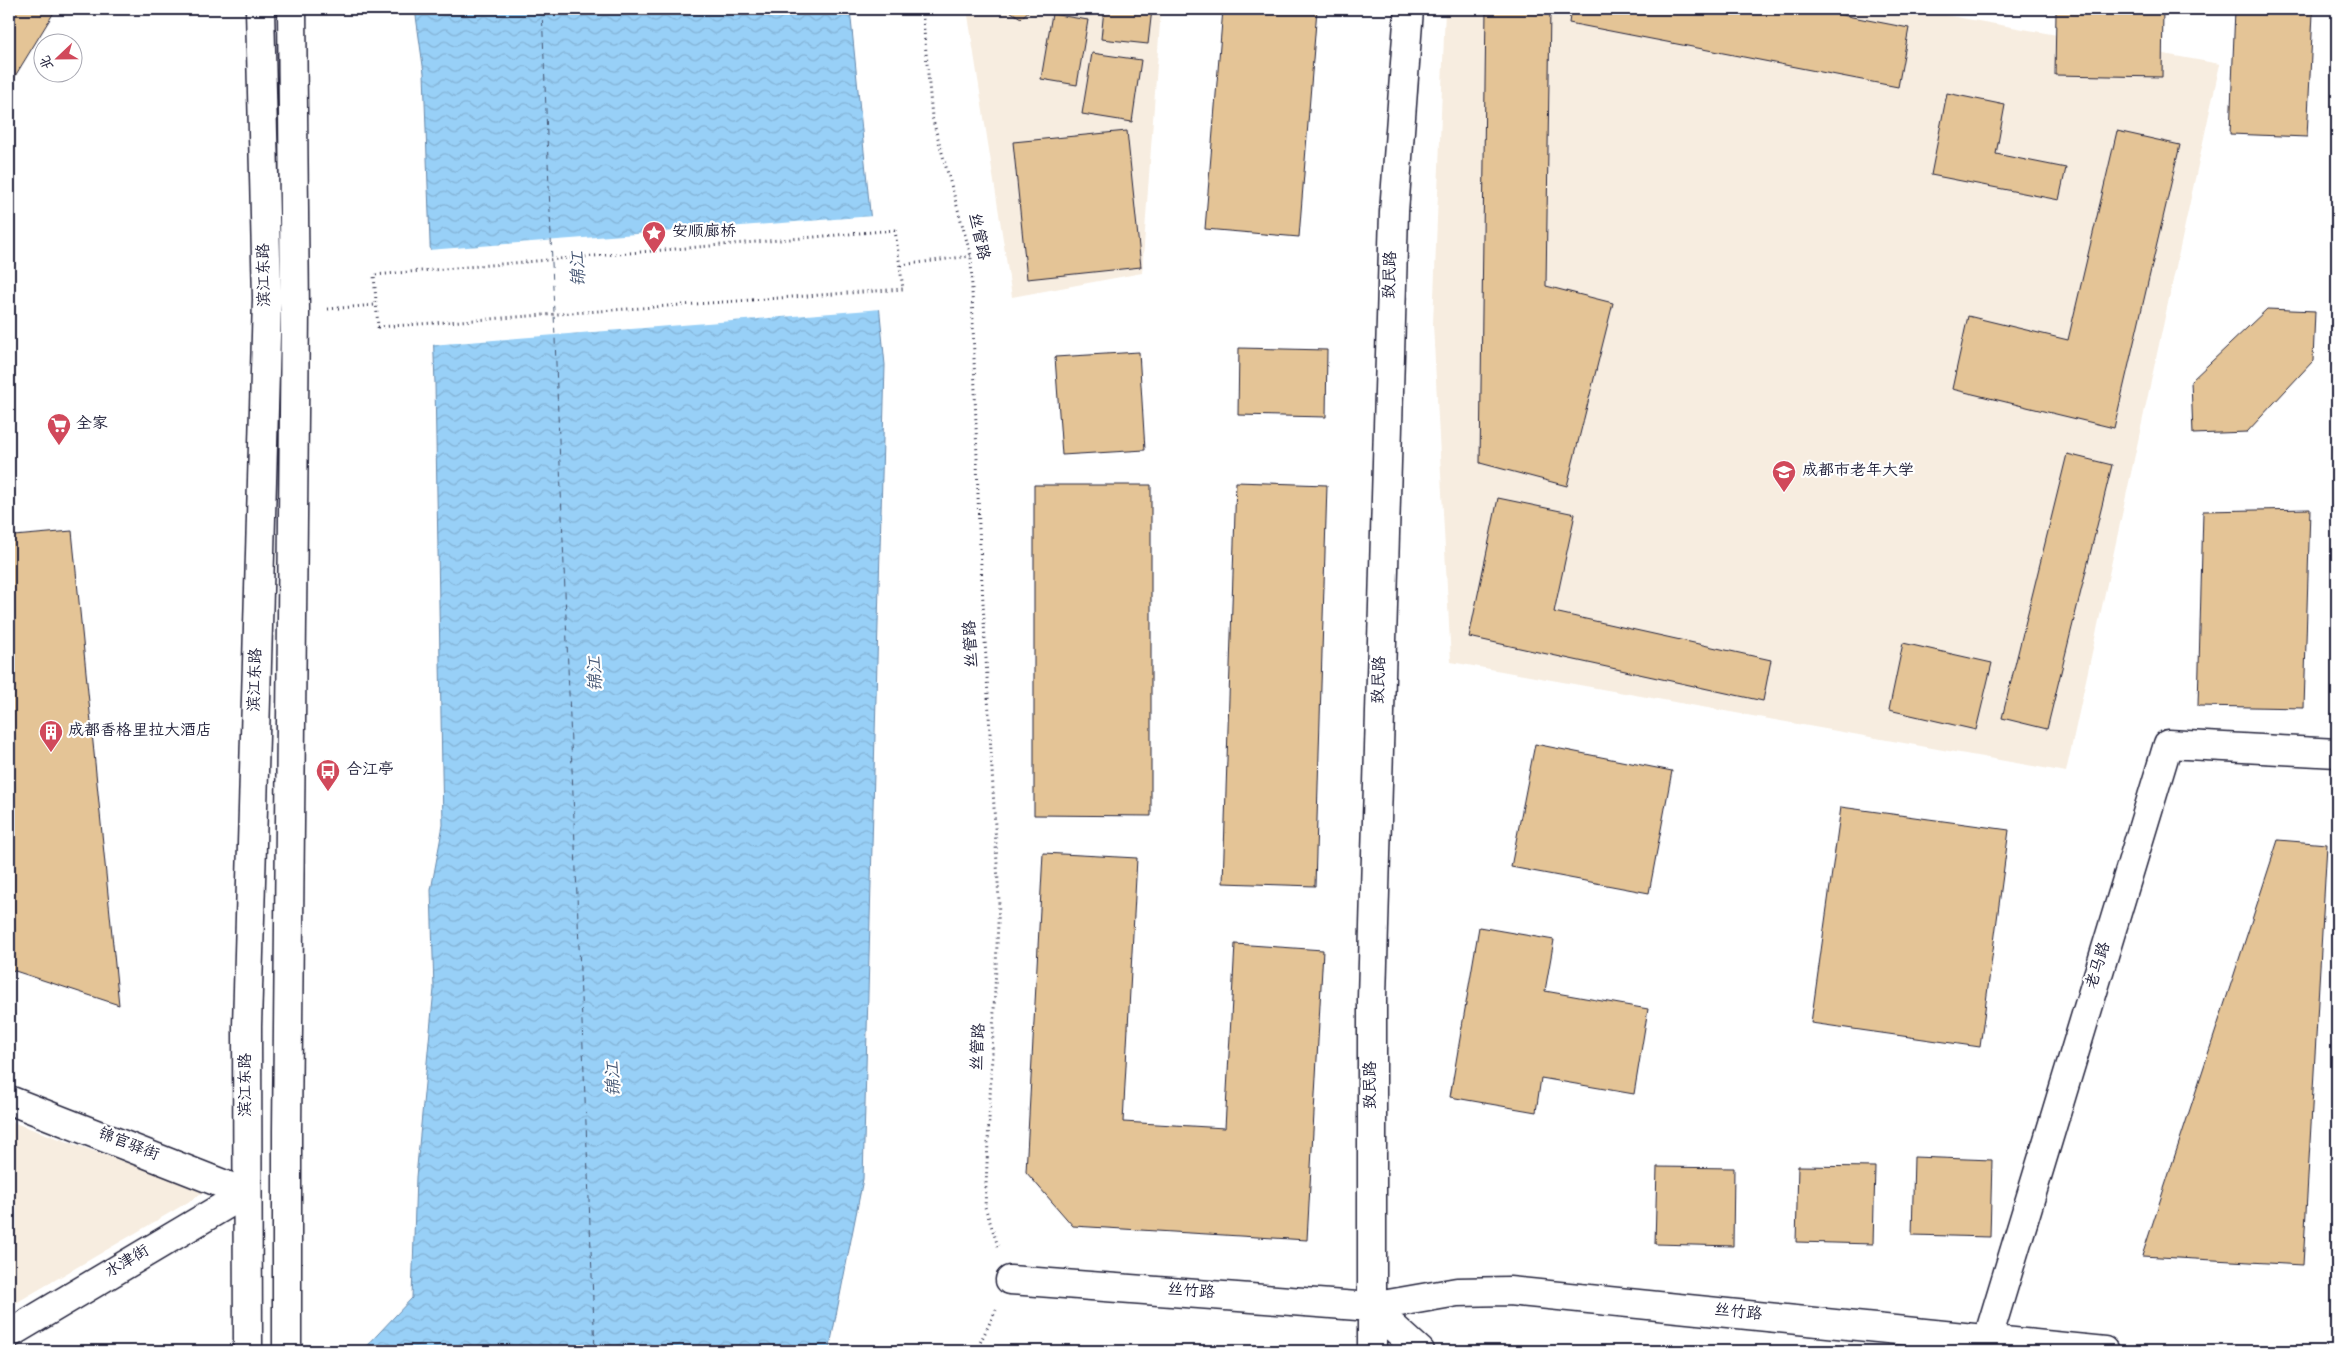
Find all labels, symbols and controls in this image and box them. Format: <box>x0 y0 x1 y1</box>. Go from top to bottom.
north arrow <box>32 32 82 82</box>
text: 北 <box>38 52 59 72</box>
street label: 丝管路 <box>963 211 993 262</box>
place icon: 安顺廊桥 <box>641 220 667 254</box>
place label: 安顺廊桥 <box>672 222 736 243</box>
street label: 滨江东路 <box>254 243 276 307</box>
water label: 锦江 <box>568 250 591 287</box>
street label: 致民路 <box>1380 251 1402 299</box>
supermarket icon: 全家 <box>46 412 72 446</box>
place label: 全家 <box>76 414 108 435</box>
school or university icon: 成都市老年大学 <box>1771 459 1797 493</box>
place label: 成都市老年大学 <box>1802 461 1914 482</box>
street label: 丝管路 <box>960 620 984 669</box>
street label: 滨江东路 <box>244 648 268 712</box>
water label: 锦江 <box>585 655 608 692</box>
street label: 致民路 <box>1369 656 1391 704</box>
building icon: 成都香格里拉大酒店 <box>38 719 64 753</box>
place label: 成都香格里拉大酒店 <box>68 721 212 742</box>
bus stop icon: 合江亭 <box>315 758 341 792</box>
place label: 合江亭 <box>346 760 394 781</box>
street label: 老马路 <box>2082 940 2116 992</box>
street label: 丝管路 <box>967 1022 991 1071</box>
street label: 滨江东路 <box>236 1053 257 1117</box>
water label: 锦江 <box>603 1060 626 1097</box>
street label: 致民路 <box>1361 1061 1382 1109</box>
street label: 锦官驿街 <box>95 1124 162 1166</box>
street label: 水津街 <box>101 1241 153 1284</box>
street label: 丝竹路 <box>1166 1280 1216 1304</box>
street label: 丝竹路 <box>1713 1300 1763 1326</box>

